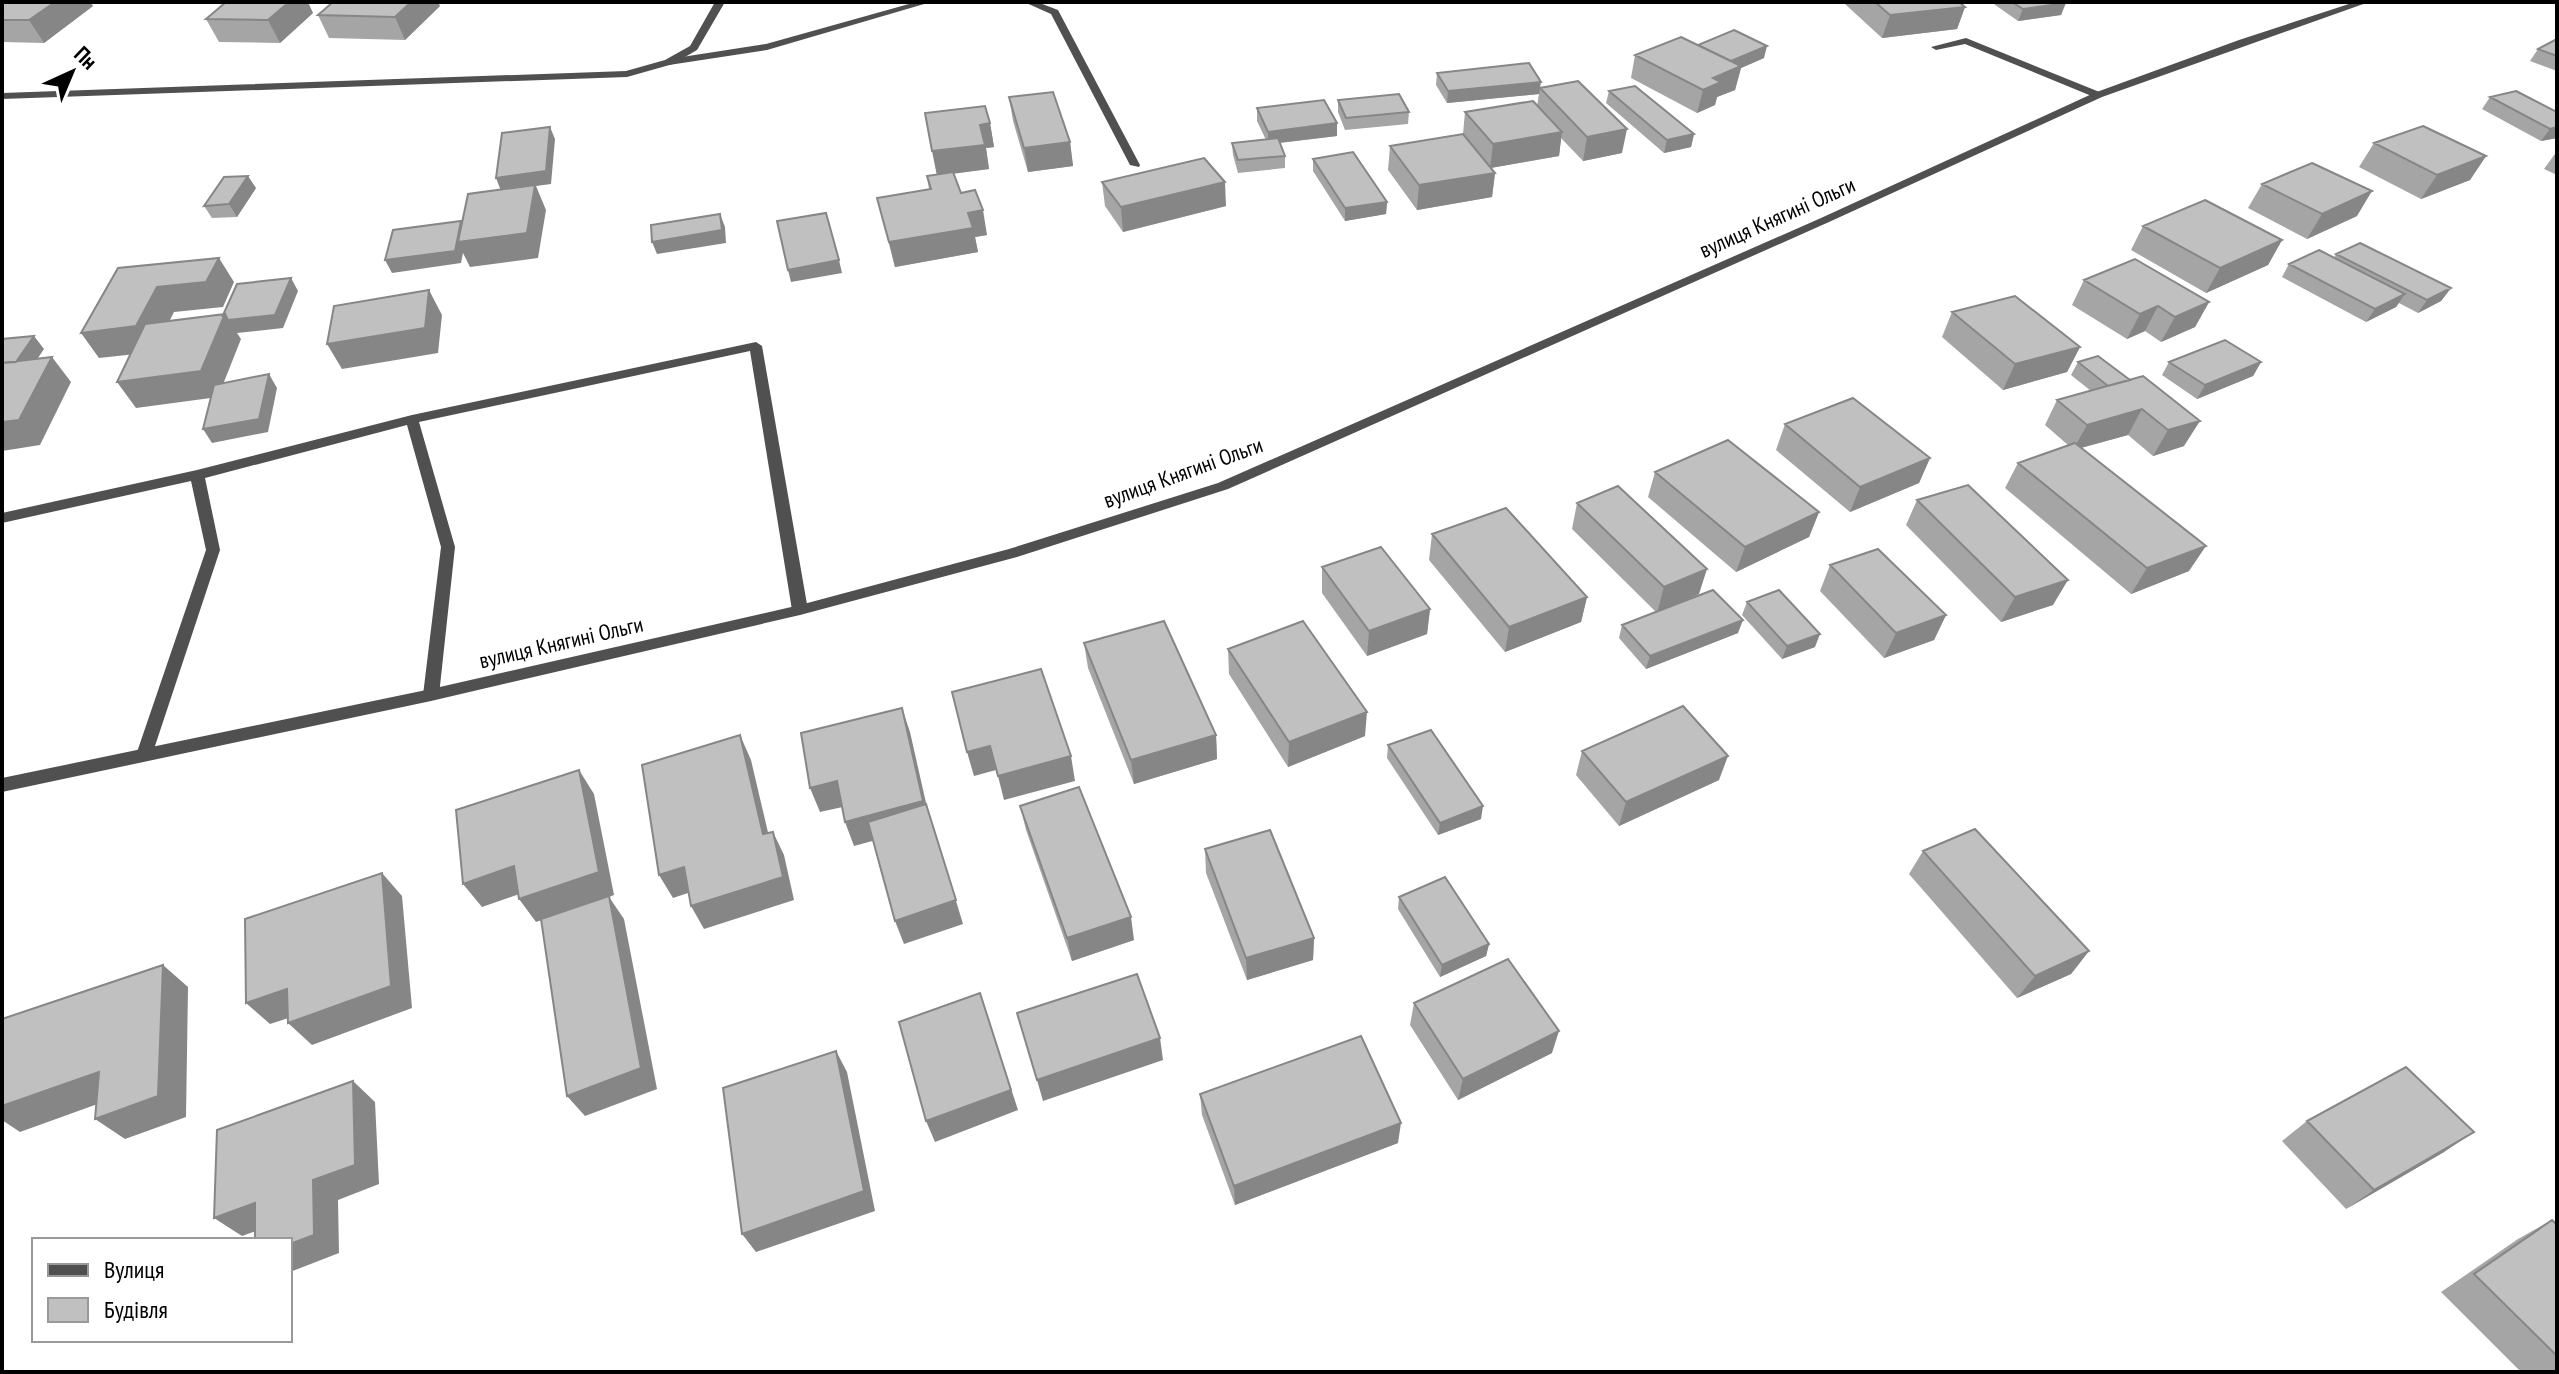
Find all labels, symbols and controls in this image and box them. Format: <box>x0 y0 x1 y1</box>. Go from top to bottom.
north arrow <box>32 32 112 112</box>
text: Пн <box>69 40 103 75</box>
street label: вулиця Княгині Ольги <box>1695 170 1859 264</box>
street label: вулиця Княгині Ольги <box>1100 430 1266 514</box>
street label: вулиця Княгині Ольги <box>476 610 646 674</box>
legend <box>32 1238 292 1342</box>
text: Вулиця <box>104 1254 164 1285</box>
text: Будівля <box>104 1294 168 1325</box>

